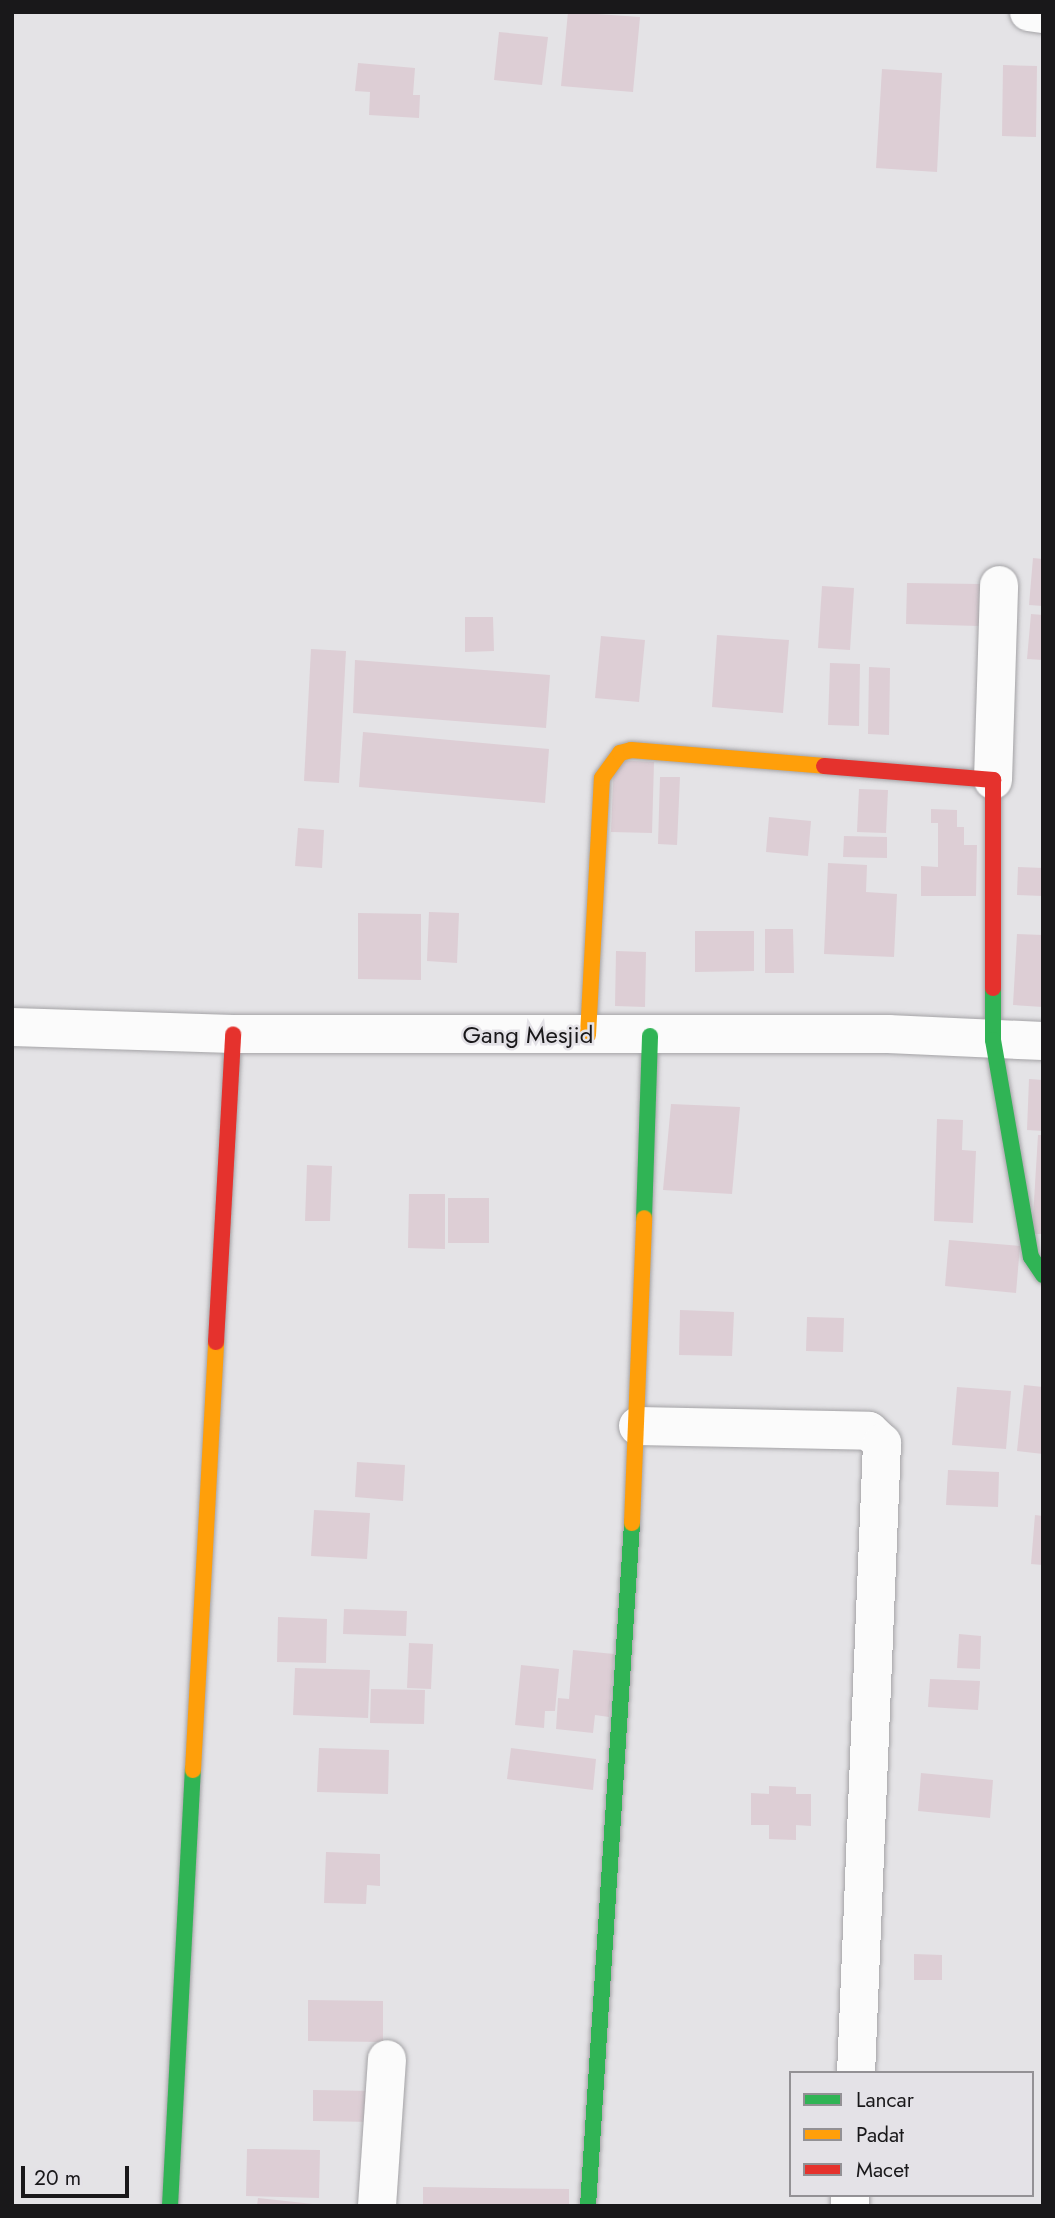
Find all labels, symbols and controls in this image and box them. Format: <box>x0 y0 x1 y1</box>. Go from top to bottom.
street label: Gang Mesjid <box>462 1021 594 1049</box>
legend <box>789 2071 1034 2197</box>
text: Lancar <box>856 2085 914 2115</box>
text: Padat <box>856 2120 904 2150</box>
scale bar <box>24 2152 133 2196</box>
text: Macet <box>856 2155 909 2185</box>
text: 20 m <box>34 2163 81 2193</box>

